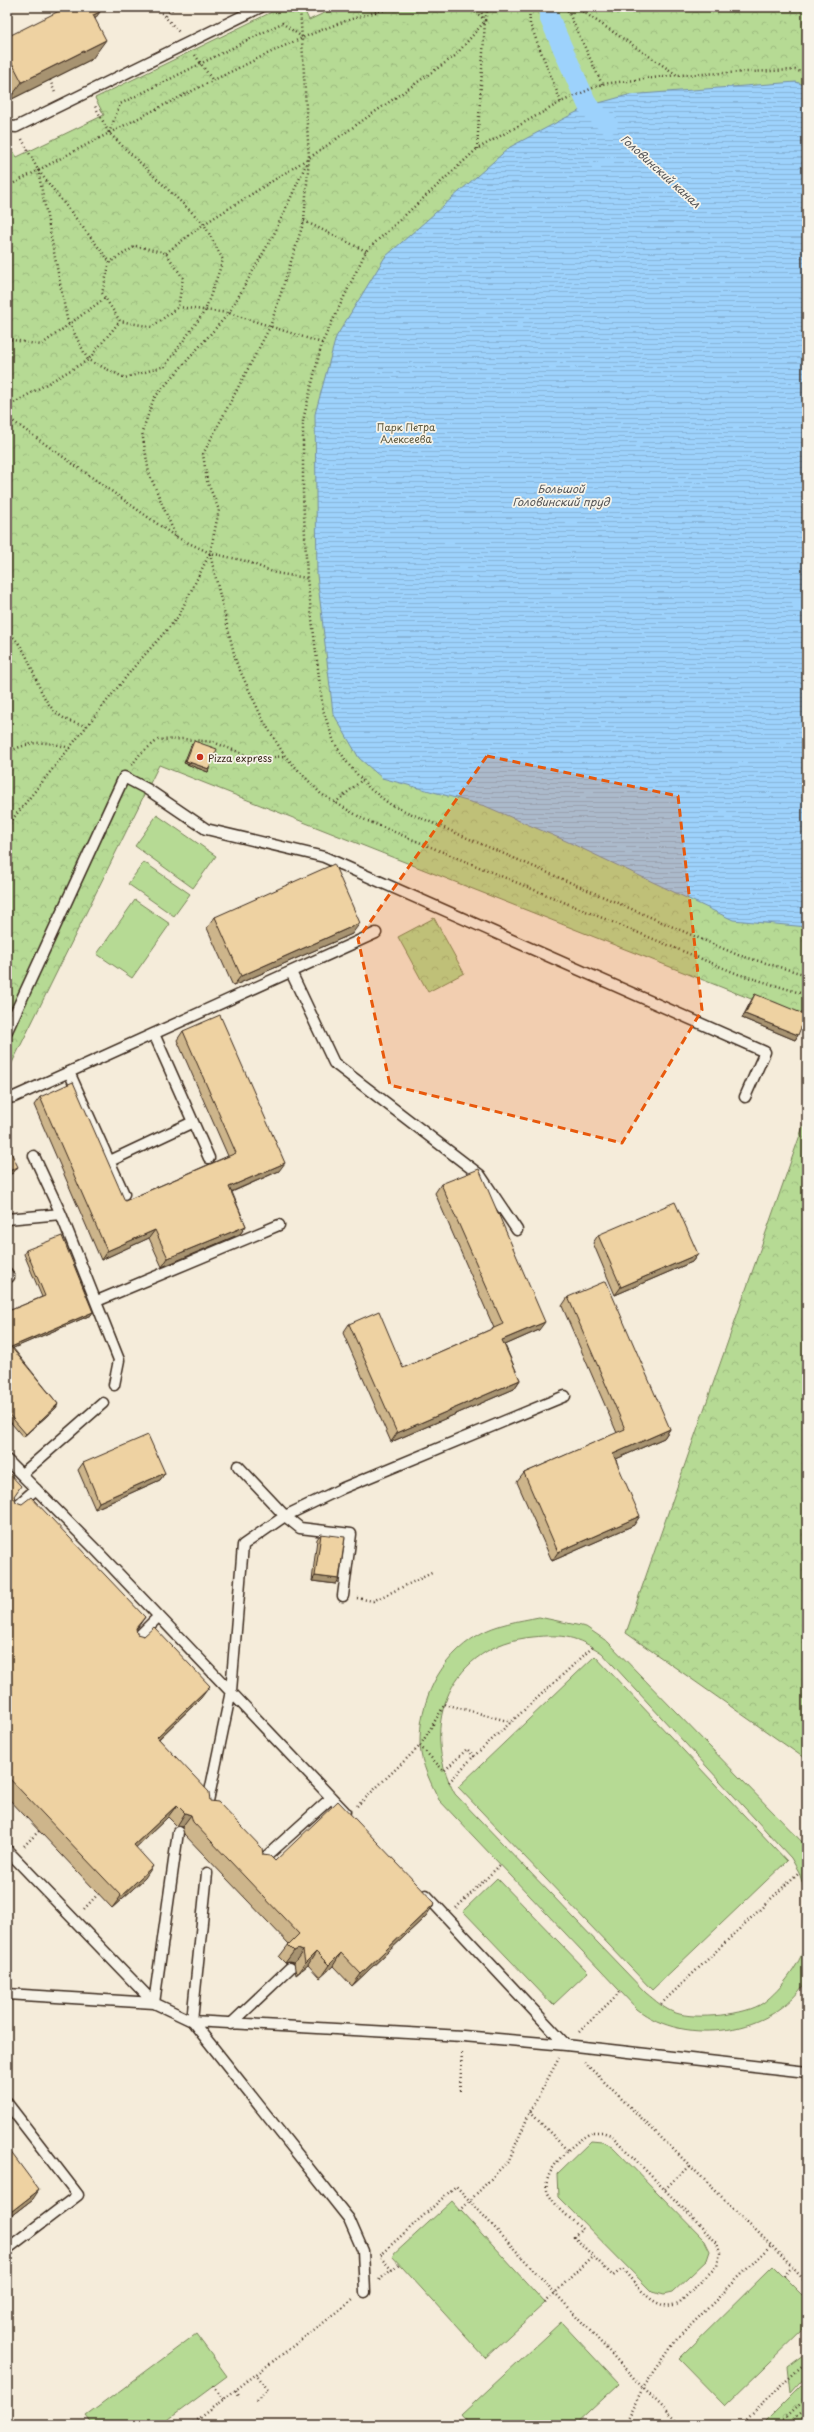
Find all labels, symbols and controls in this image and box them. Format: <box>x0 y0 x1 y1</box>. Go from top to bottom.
water label: Головинский канал <box>617 130 705 212</box>
park label: Парк Петра Алексеева <box>377 419 436 446</box>
water label: Большой Головинский пруд <box>513 480 611 510</box>
place label: Pizza express <box>208 750 272 765</box>
marker: Pizza express <box>195 752 205 762</box>

